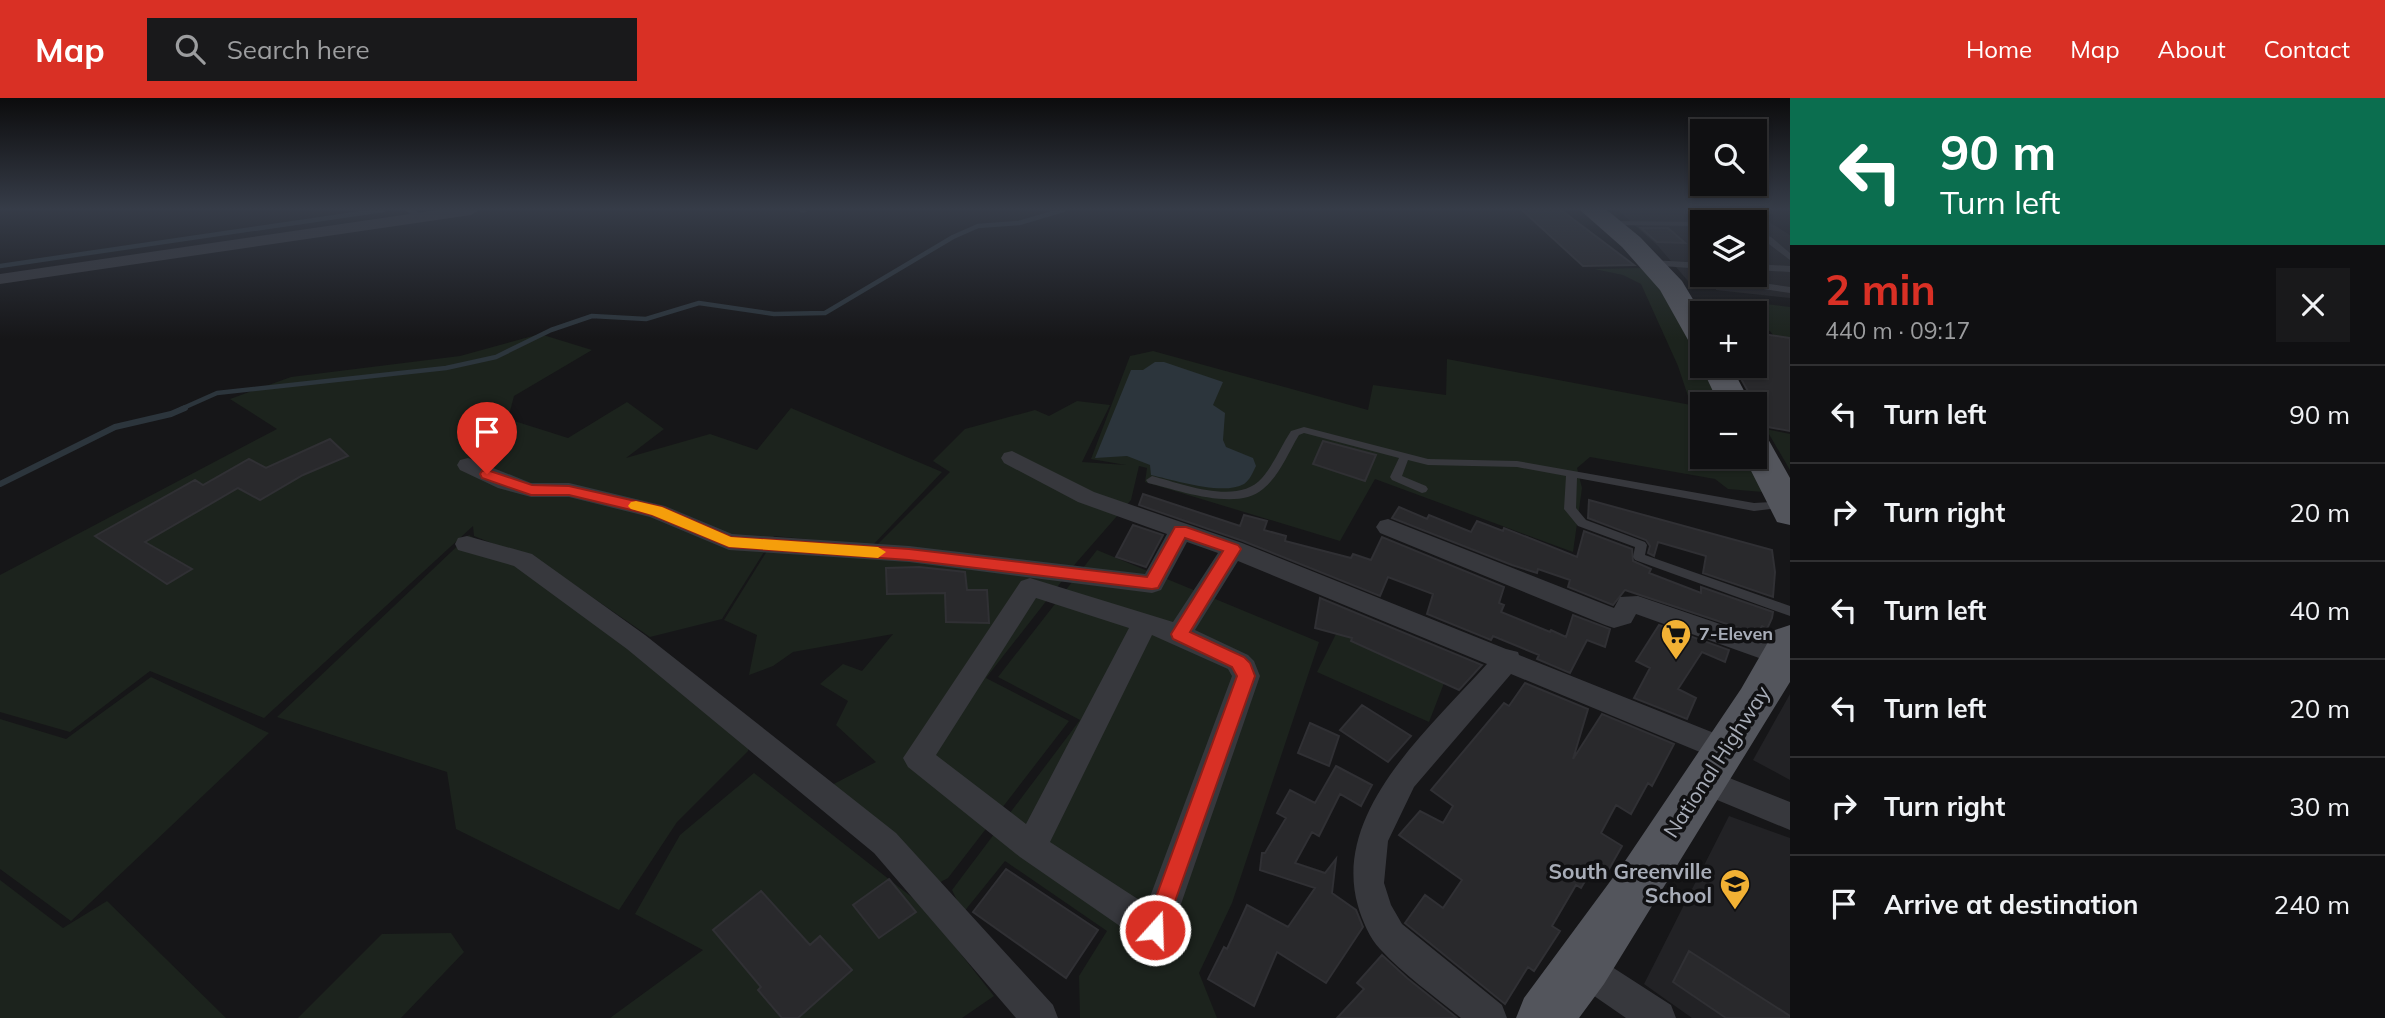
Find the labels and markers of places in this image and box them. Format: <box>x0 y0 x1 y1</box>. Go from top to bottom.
pin <box>457 402 517 474</box>
supermarket icon: 7-Eleven <box>1659 617 1693 661</box>
place label: 7-Eleven <box>1699 622 1773 645</box>
place label: South Greenville School <box>1549 858 1712 908</box>
school or university icon: South Greenville School <box>1718 867 1752 911</box>

